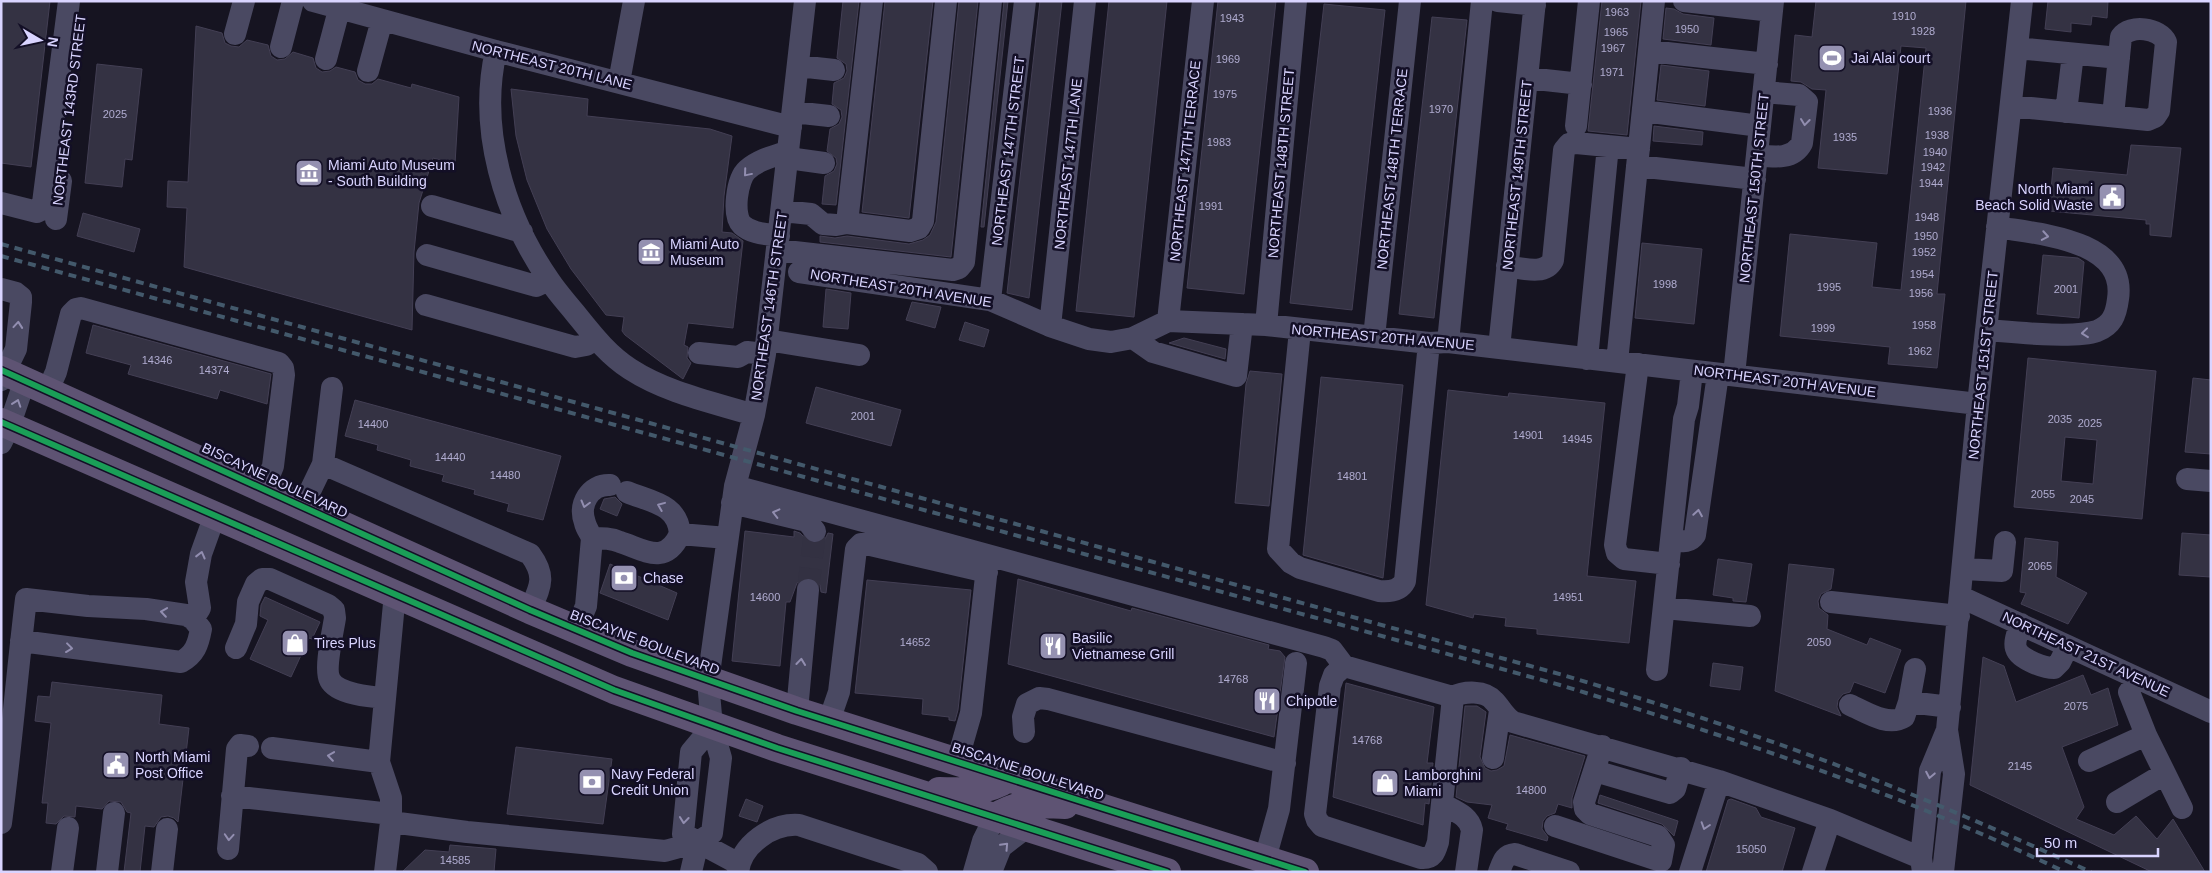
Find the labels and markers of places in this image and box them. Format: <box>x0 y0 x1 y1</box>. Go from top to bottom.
sports icon: Jai Alai court <box>1817 43 1847 73</box>
place label: Jai Alai court <box>1851 50 1930 66</box>
place label: Miami Auto Museum - South Building <box>328 157 455 189</box>
museum icon: Miami Auto Museum - South Building <box>294 158 324 188</box>
place label: North Miami Beach Solid Waste <box>1975 181 2093 213</box>
public building icon: North Miami Beach Solid Waste <box>2097 182 2127 212</box>
place label: Miami Auto Museum <box>670 236 739 268</box>
museum icon: Miami Auto Museum <box>636 237 666 267</box>
bank icon: Chase <box>609 563 639 593</box>
place label: Chase <box>643 570 684 586</box>
shop icon: Tires Plus <box>280 628 310 658</box>
place label: Basilic Vietnamese Grill <box>1072 630 1174 662</box>
restaurant icon: Basilic Vietnamese Grill <box>1038 631 1068 661</box>
place label: Tires Plus <box>314 635 376 651</box>
restaurant icon: Chipotle <box>1252 686 1282 716</box>
place label: Chipotle <box>1286 693 1338 709</box>
place label: North Miami Post Office <box>135 749 210 781</box>
public building icon: North Miami Post Office <box>101 750 131 780</box>
place label: Navy Federal Credit Union <box>611 766 694 798</box>
bank icon: Navy Federal Credit Union <box>577 767 607 797</box>
place label: Lamborghini Miami <box>1404 767 1481 799</box>
shop icon: Lamborghini Miami <box>1370 768 1400 798</box>

